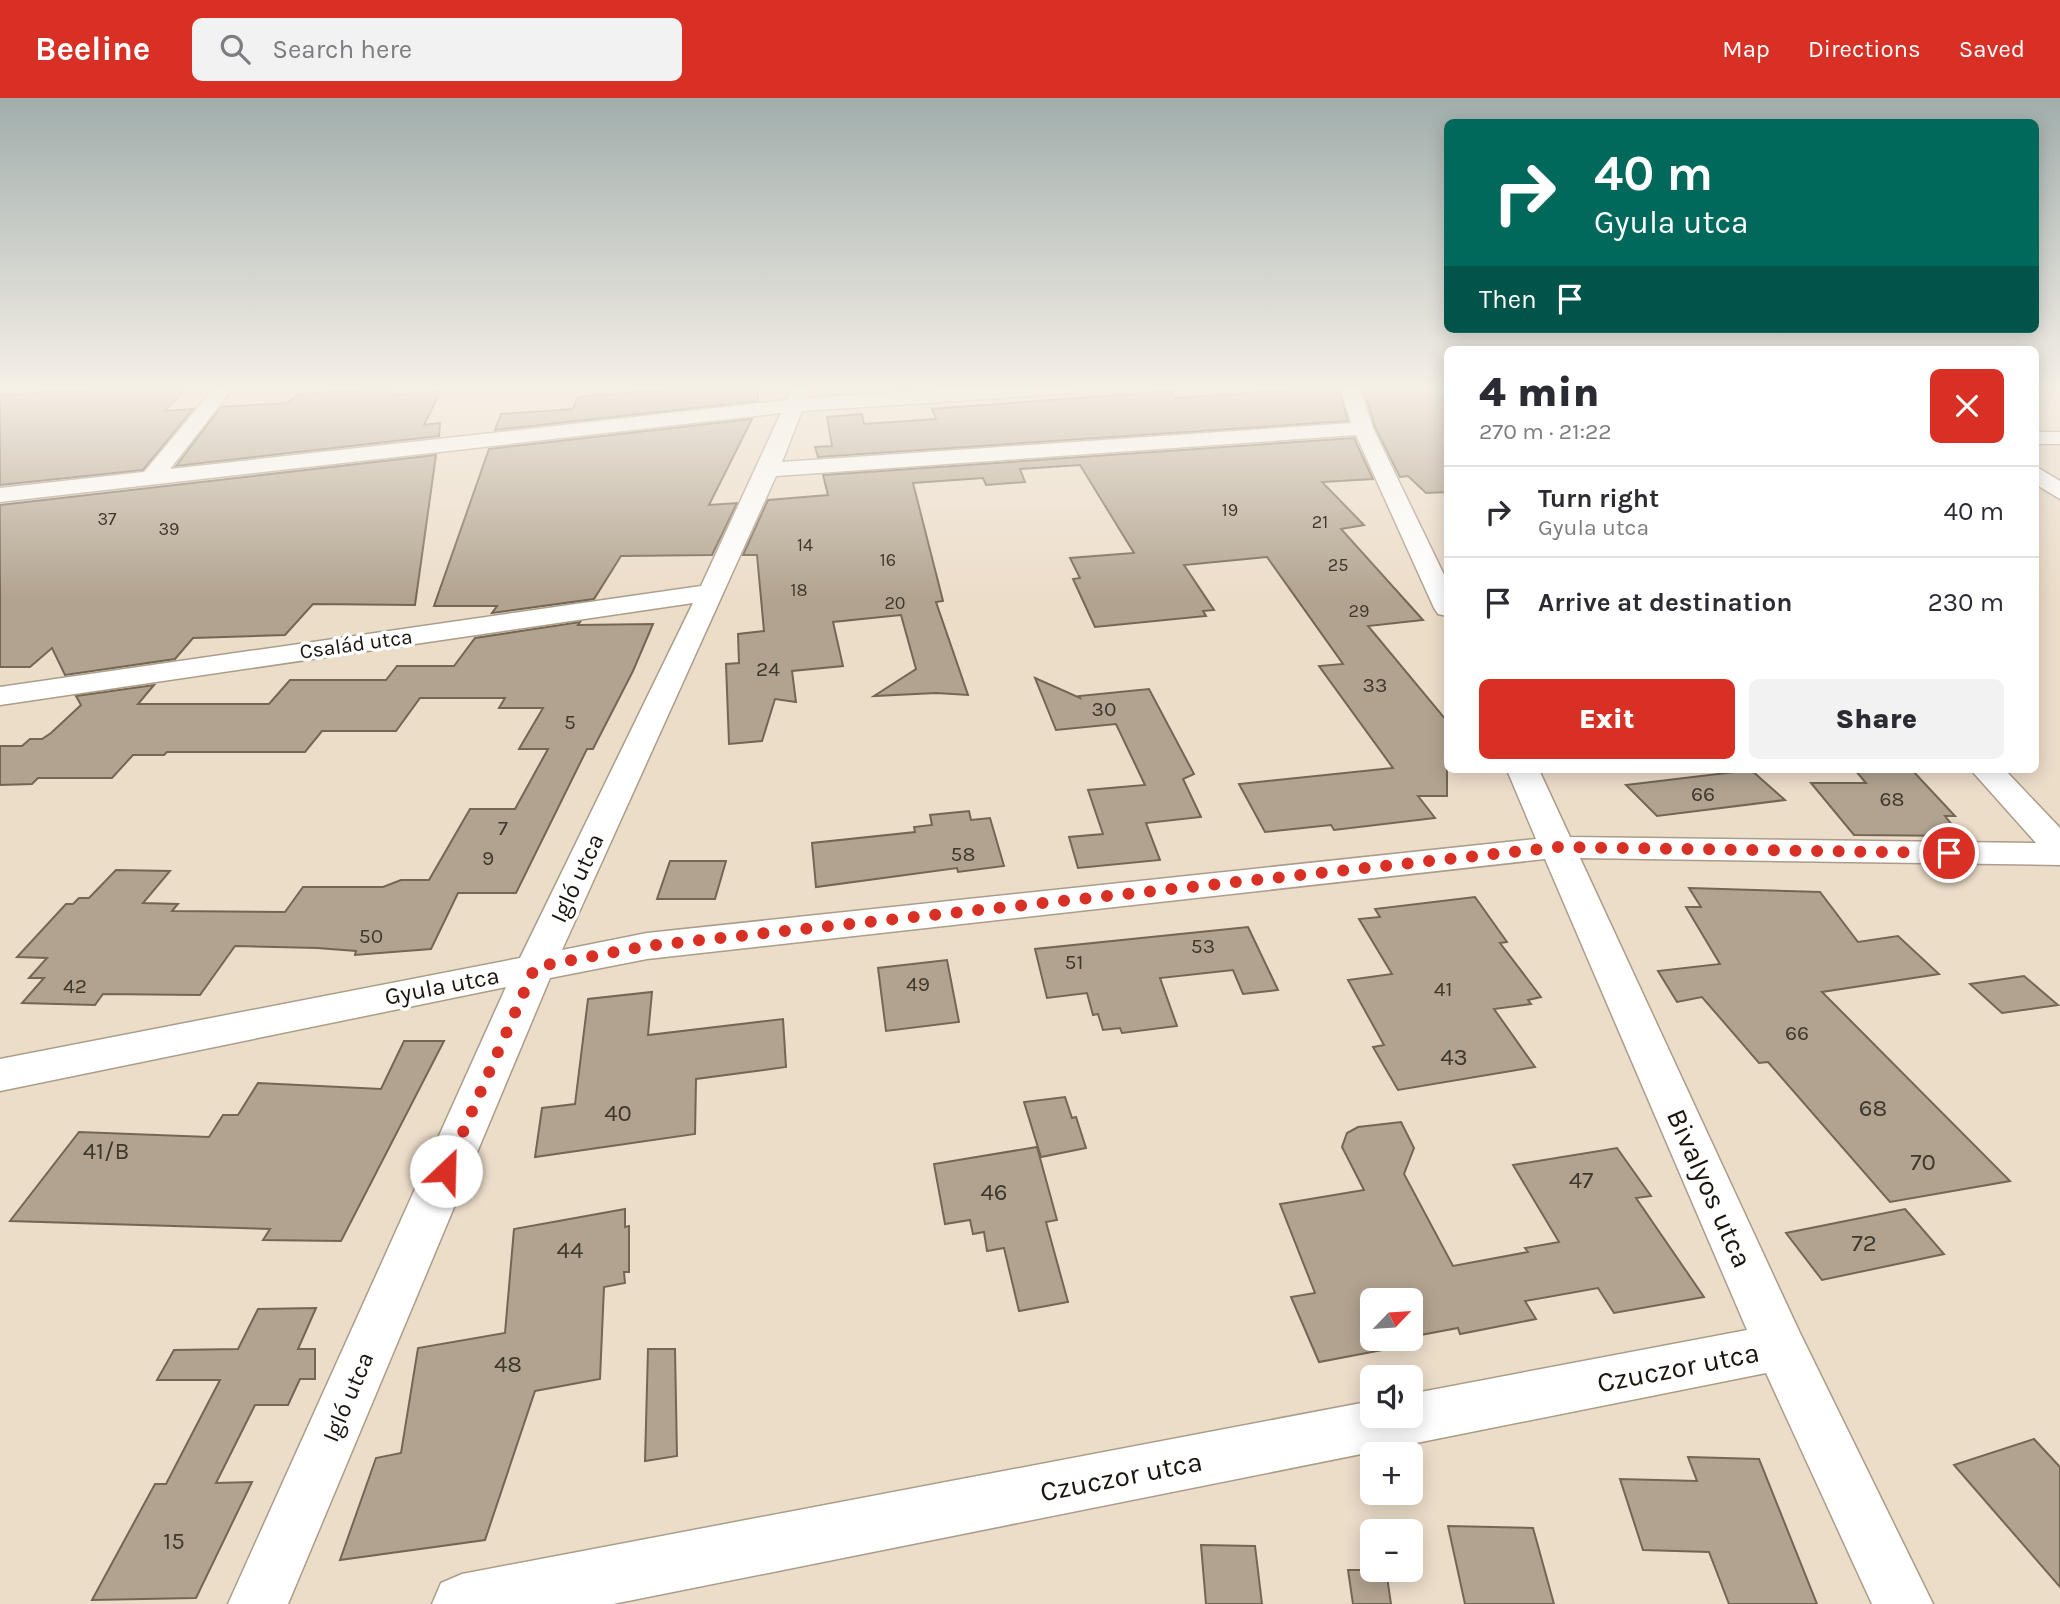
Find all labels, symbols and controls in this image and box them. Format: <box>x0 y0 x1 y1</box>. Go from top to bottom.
search box <box>192 18 682 81</box>
text: Beeline <box>35 30 150 68</box>
icon: search <box>216 30 254 68</box>
text: Search here <box>272 34 412 65</box>
text: Map <box>1722 35 1770 63</box>
text: Directions <box>1808 35 1921 63</box>
text: Saved <box>1959 35 2025 63</box>
text: 40 m <box>1594 145 1713 202</box>
icon: right <box>1479 147 1570 238</box>
text: Gyula utca <box>1594 204 1749 241</box>
icon: arrive <box>1551 280 1589 318</box>
text: Then <box>1479 284 1537 315</box>
text: 4 min <box>1479 367 1600 417</box>
button: close <box>1930 369 2004 443</box>
text: 270 m · 21:22 <box>1479 418 1612 445</box>
text: Turn right <box>1538 483 1659 514</box>
icon: right <box>1479 493 1517 531</box>
text: 40 m <box>1944 496 2004 527</box>
house number: 19 <box>1222 499 1238 521</box>
house number: 37 <box>97 508 117 530</box>
house number: 21 <box>1312 511 1328 533</box>
text: Gyula utca <box>1538 514 1649 541</box>
house number: 39 <box>158 518 180 540</box>
house number: 14 <box>797 534 813 556</box>
house number: 16 <box>880 549 896 571</box>
house number: 25 <box>1328 554 1348 576</box>
house number: 18 <box>790 579 808 601</box>
icon: arrive <box>1479 584 1517 622</box>
text: Arrive at destination <box>1538 587 1792 618</box>
text: 230 m <box>1928 587 2004 618</box>
house number: 20 <box>884 592 906 614</box>
house number: 29 <box>1349 600 1369 622</box>
street label: Család utca <box>298 624 414 664</box>
house number: 24 <box>756 657 780 681</box>
house number: 33 <box>1363 673 1387 697</box>
button: Exit <box>1479 679 1735 759</box>
button: Share <box>1749 679 2004 759</box>
house number: 30 <box>1092 697 1116 721</box>
house number: 5 <box>564 710 576 734</box>
house number: 66 <box>1691 782 1715 806</box>
house number: 68 <box>1880 787 1904 811</box>
house number: 7 <box>498 816 508 840</box>
pin <box>1919 823 1979 883</box>
street label: Igló utca <box>544 829 610 927</box>
icon: arrive <box>1930 834 1968 872</box>
house number: 58 <box>951 842 975 866</box>
house number: 9 <box>482 846 494 870</box>
house number: 50 <box>359 924 383 948</box>
house number: 53 <box>1191 934 1215 958</box>
house number: 51 <box>1065 950 1083 974</box>
street label: Gyula utca <box>382 961 502 1011</box>
house number: 49 <box>906 972 930 996</box>
house number: 42 <box>63 974 87 998</box>
house number: 41 <box>1434 977 1452 1001</box>
house number: 66 <box>1785 1021 1809 1045</box>
house number: 43 <box>1440 1043 1468 1071</box>
house number: 68 <box>1859 1094 1887 1122</box>
house number: 40 <box>604 1099 632 1127</box>
street label: Bivalyos utca <box>1660 1104 1759 1273</box>
position arrow <box>409 1134 483 1208</box>
house number: 41/B <box>83 1137 129 1165</box>
house number: 70 <box>1910 1148 1936 1176</box>
house number: 47 <box>1569 1166 1593 1194</box>
house number: 46 <box>980 1178 1008 1206</box>
house number: 72 <box>1851 1229 1877 1257</box>
house number: 44 <box>557 1236 583 1264</box>
north arrow <box>1360 1288 1423 1351</box>
map controls <box>1360 1288 1423 1582</box>
street label: Czuczor utca <box>1594 1336 1762 1399</box>
street label: Igló utca <box>317 1348 379 1446</box>
house number: 48 <box>494 1350 522 1378</box>
button: sound <box>1360 1365 1423 1428</box>
button: + <box>1360 1442 1423 1505</box>
street label: Czuczor utca <box>1037 1445 1205 1508</box>
button: − <box>1360 1519 1423 1582</box>
house number: 15 <box>163 1527 185 1555</box>

